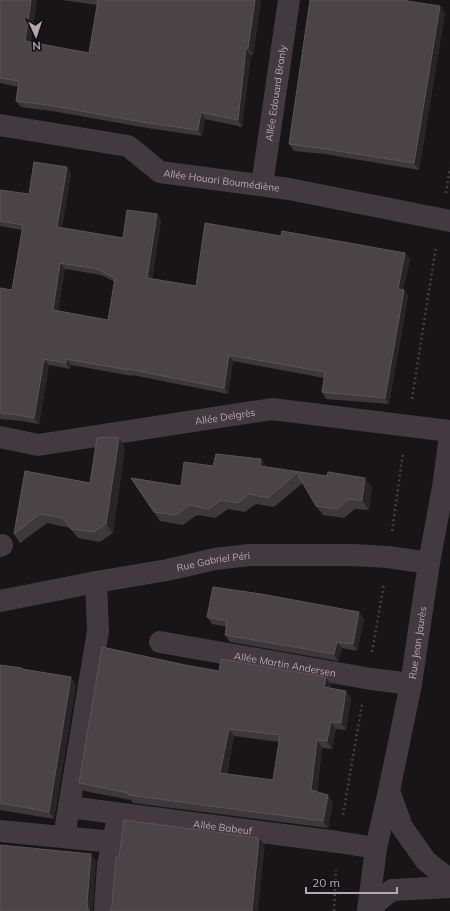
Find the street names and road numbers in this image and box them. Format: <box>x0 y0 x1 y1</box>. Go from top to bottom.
street label: Allée Edouard Branly <box>262 43 289 142</box>
street label: Allée Houari Boumédiène <box>163 167 280 195</box>
street label: Allée Delgrès <box>194 406 256 428</box>
street label: Rue Gabriel Péri <box>175 549 251 575</box>
street label: Rue Jean Jaurès <box>406 606 429 680</box>
street label: Allée Martin Andersen <box>233 649 337 680</box>
street label: Allée Babeuf <box>192 817 253 838</box>

